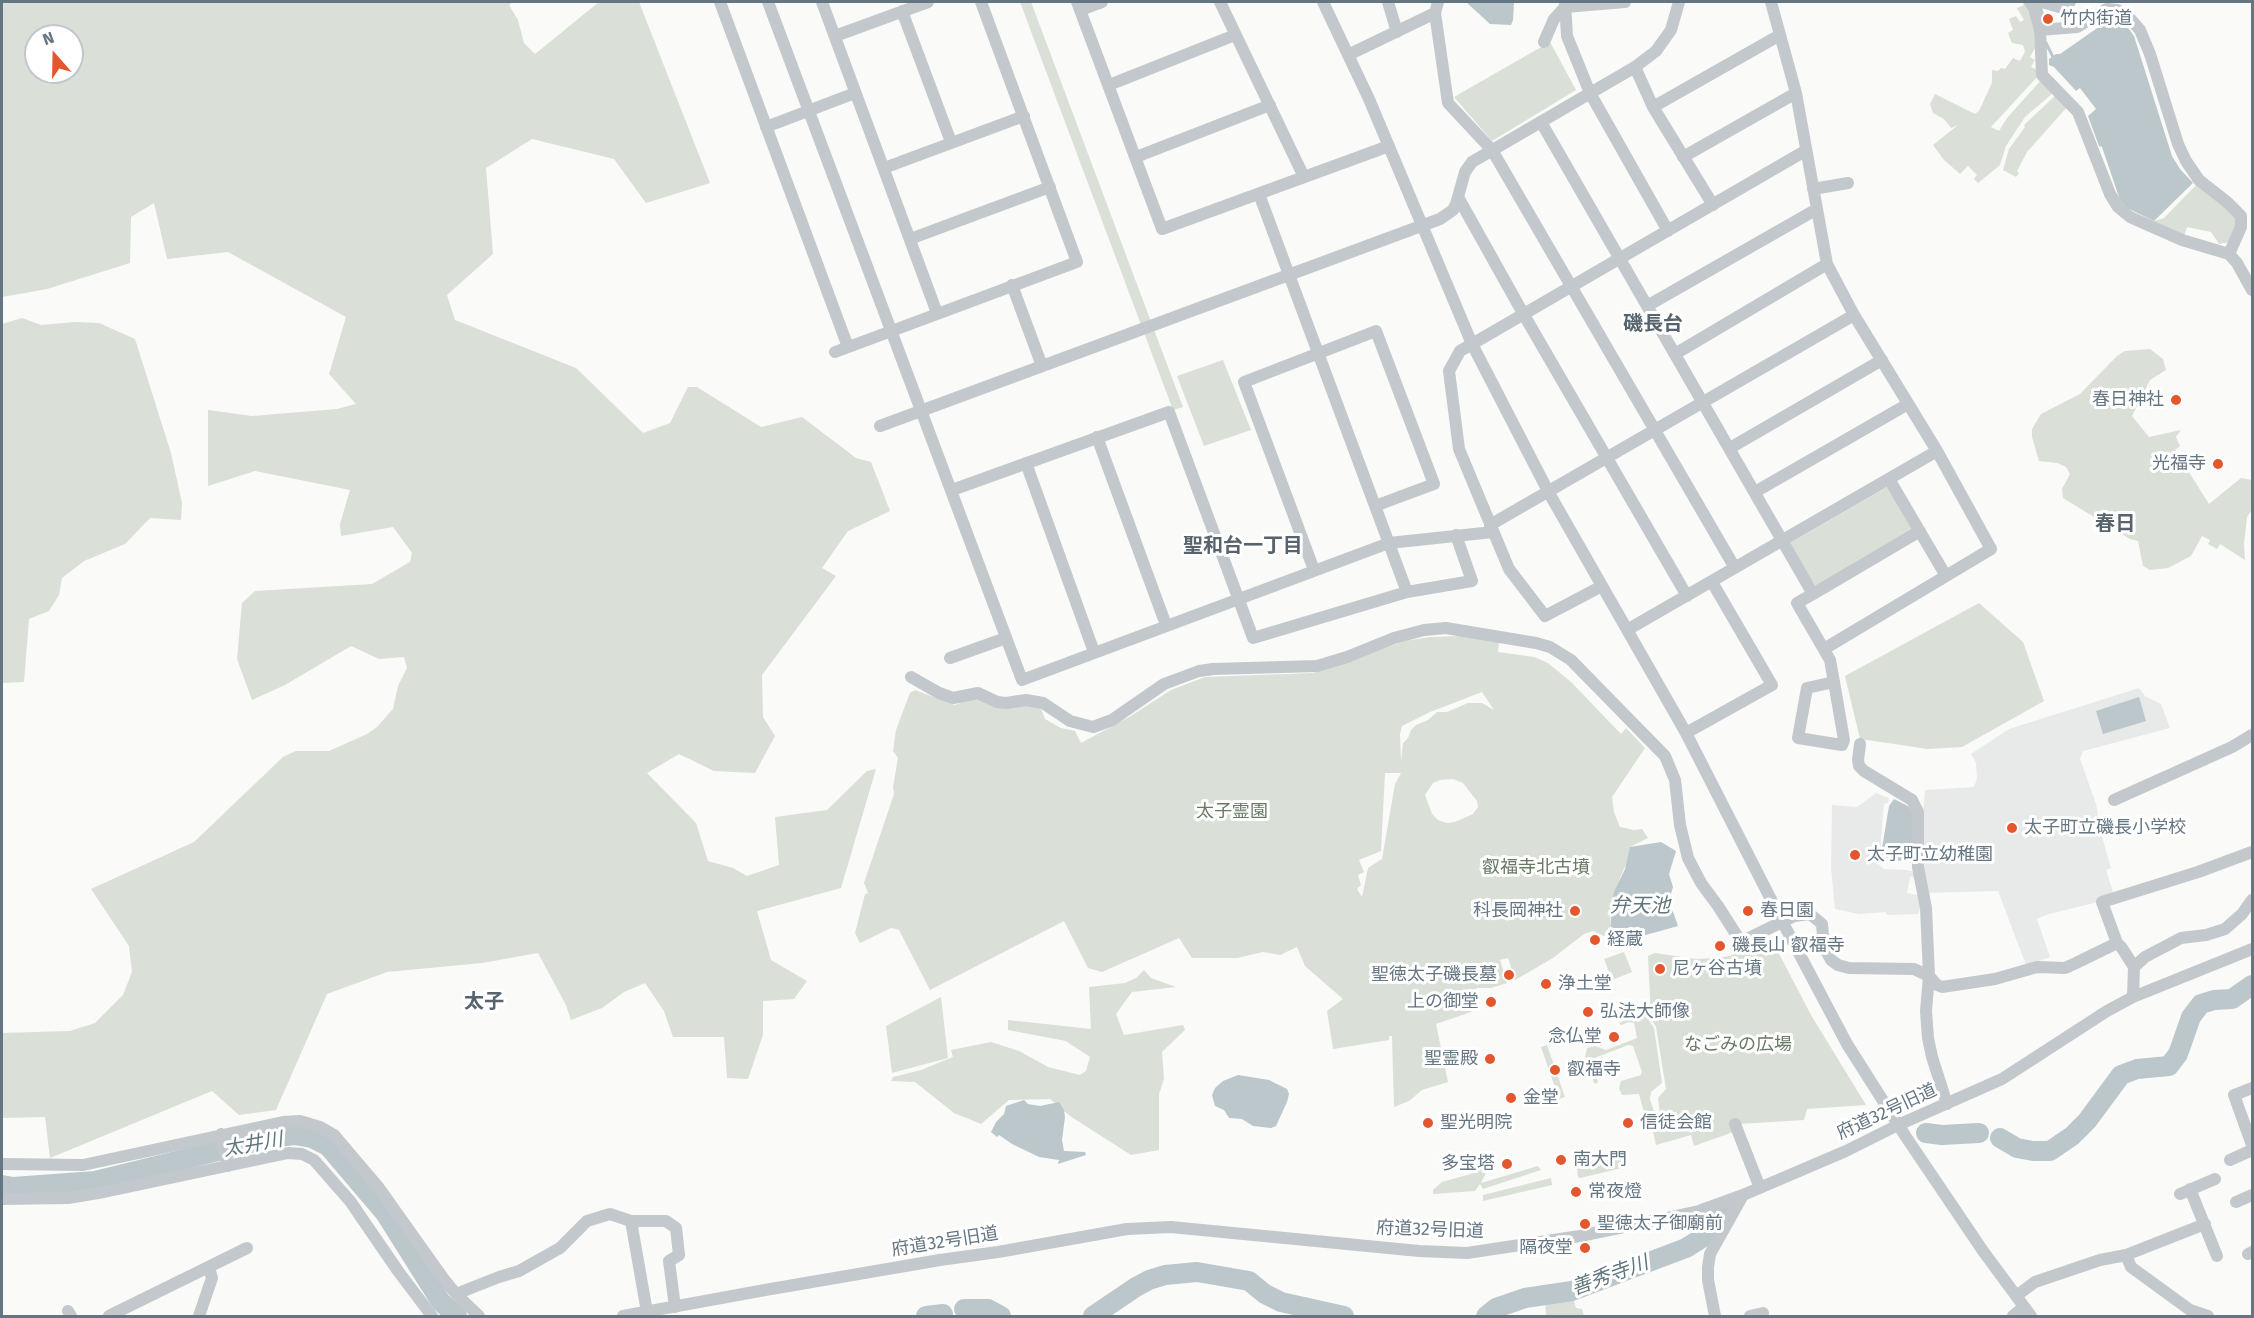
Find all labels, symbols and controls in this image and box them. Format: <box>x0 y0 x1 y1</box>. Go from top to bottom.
place label: 竹内街道 <box>2060 8 2132 30</box>
marker: 竹内街道 <box>2041 12 2055 26</box>
north arrow <box>24 24 84 84</box>
text: N <box>40 28 57 49</box>
district label: 磯長台 <box>1623 312 1683 336</box>
place label: 春日神社 <box>2092 389 2164 411</box>
marker: 春日神社 <box>2169 393 2183 407</box>
place label: 光福寺 <box>2152 453 2206 475</box>
marker: 光福寺 <box>2211 457 2225 471</box>
district label: 春日 <box>2095 512 2135 536</box>
district label: 聖和台一丁目 <box>1183 534 1303 558</box>
park label: 太子霊園 <box>1196 801 1268 823</box>
place label: 太子町立磯長小学校 <box>2024 817 2186 839</box>
marker: 太子町立磯長小学校 <box>2005 821 2019 835</box>
place label: 太子町立幼稚園 <box>1867 844 1993 866</box>
marker: 太子町立幼稚園 <box>1848 848 1862 862</box>
park label: 叡福寺北古墳 <box>1482 857 1590 879</box>
water label: 弁天池 <box>1610 894 1670 918</box>
place label: 科長岡神社 <box>1473 900 1563 922</box>
place label: 春日園 <box>1760 900 1814 922</box>
marker: 科長岡神社 <box>1568 904 1582 918</box>
marker: 春日園 <box>1741 904 1755 918</box>
place label: 経蔵 <box>1607 929 1643 951</box>
marker: 経蔵 <box>1588 933 1602 947</box>
place label: 磯長山 叡福寺 <box>1732 935 1845 957</box>
marker: 磯長山 叡福寺 <box>1713 939 1727 953</box>
place label: 尼ヶ谷古墳 <box>1672 958 1762 980</box>
marker: 尼ヶ谷古墳 <box>1653 962 1667 976</box>
place label: 聖徳太子磯長墓 <box>1371 964 1497 986</box>
marker: 聖徳太子磯長墓 <box>1502 968 1516 982</box>
place label: 浄土堂 <box>1558 973 1612 995</box>
marker: 浄土堂 <box>1539 977 1553 991</box>
district label: 太子 <box>464 990 504 1014</box>
place label: 上の御堂 <box>1407 991 1479 1013</box>
marker: 上の御堂 <box>1484 995 1498 1009</box>
place label: 弘法大師像 <box>1600 1001 1690 1023</box>
marker: 弘法大師像 <box>1581 1005 1595 1019</box>
place label: 念仏堂 <box>1548 1026 1602 1048</box>
marker: 念仏堂 <box>1607 1030 1621 1044</box>
park label: なごみの広場 <box>1684 1034 1792 1056</box>
place label: 聖霊殿 <box>1424 1048 1478 1070</box>
marker: 聖霊殿 <box>1483 1052 1497 1066</box>
place label: 叡福寺 <box>1567 1059 1621 1081</box>
marker: 叡福寺 <box>1548 1063 1562 1077</box>
street label: 府道32号旧道 <box>1834 1079 1940 1145</box>
place label: 金堂 <box>1523 1087 1559 1109</box>
marker: 金堂 <box>1504 1091 1518 1105</box>
place label: 聖光明院 <box>1440 1112 1512 1134</box>
place label: 信徒会館 <box>1640 1112 1712 1134</box>
marker: 聖光明院 <box>1421 1116 1435 1130</box>
marker: 信徒会館 <box>1621 1116 1635 1130</box>
water label: 太井川 <box>221 1128 285 1162</box>
place label: 南大門 <box>1573 1149 1627 1171</box>
place label: 多宝塔 <box>1441 1153 1495 1175</box>
marker: 南大門 <box>1554 1153 1568 1167</box>
marker: 多宝塔 <box>1500 1157 1514 1171</box>
place label: 常夜燈 <box>1588 1181 1642 1203</box>
marker: 常夜燈 <box>1569 1185 1583 1199</box>
place label: 聖徳太子御廟前 <box>1597 1213 1723 1235</box>
street label: 府道32号旧道 <box>1376 1217 1484 1243</box>
marker: 聖徳太子御廟前 <box>1578 1217 1592 1231</box>
street label: 府道32号旧道 <box>890 1223 1000 1261</box>
place label: 隔夜堂 <box>1519 1237 1573 1259</box>
marker: 隔夜堂 <box>1578 1241 1592 1255</box>
water label: 善秀寺川 <box>1568 1251 1652 1301</box>

